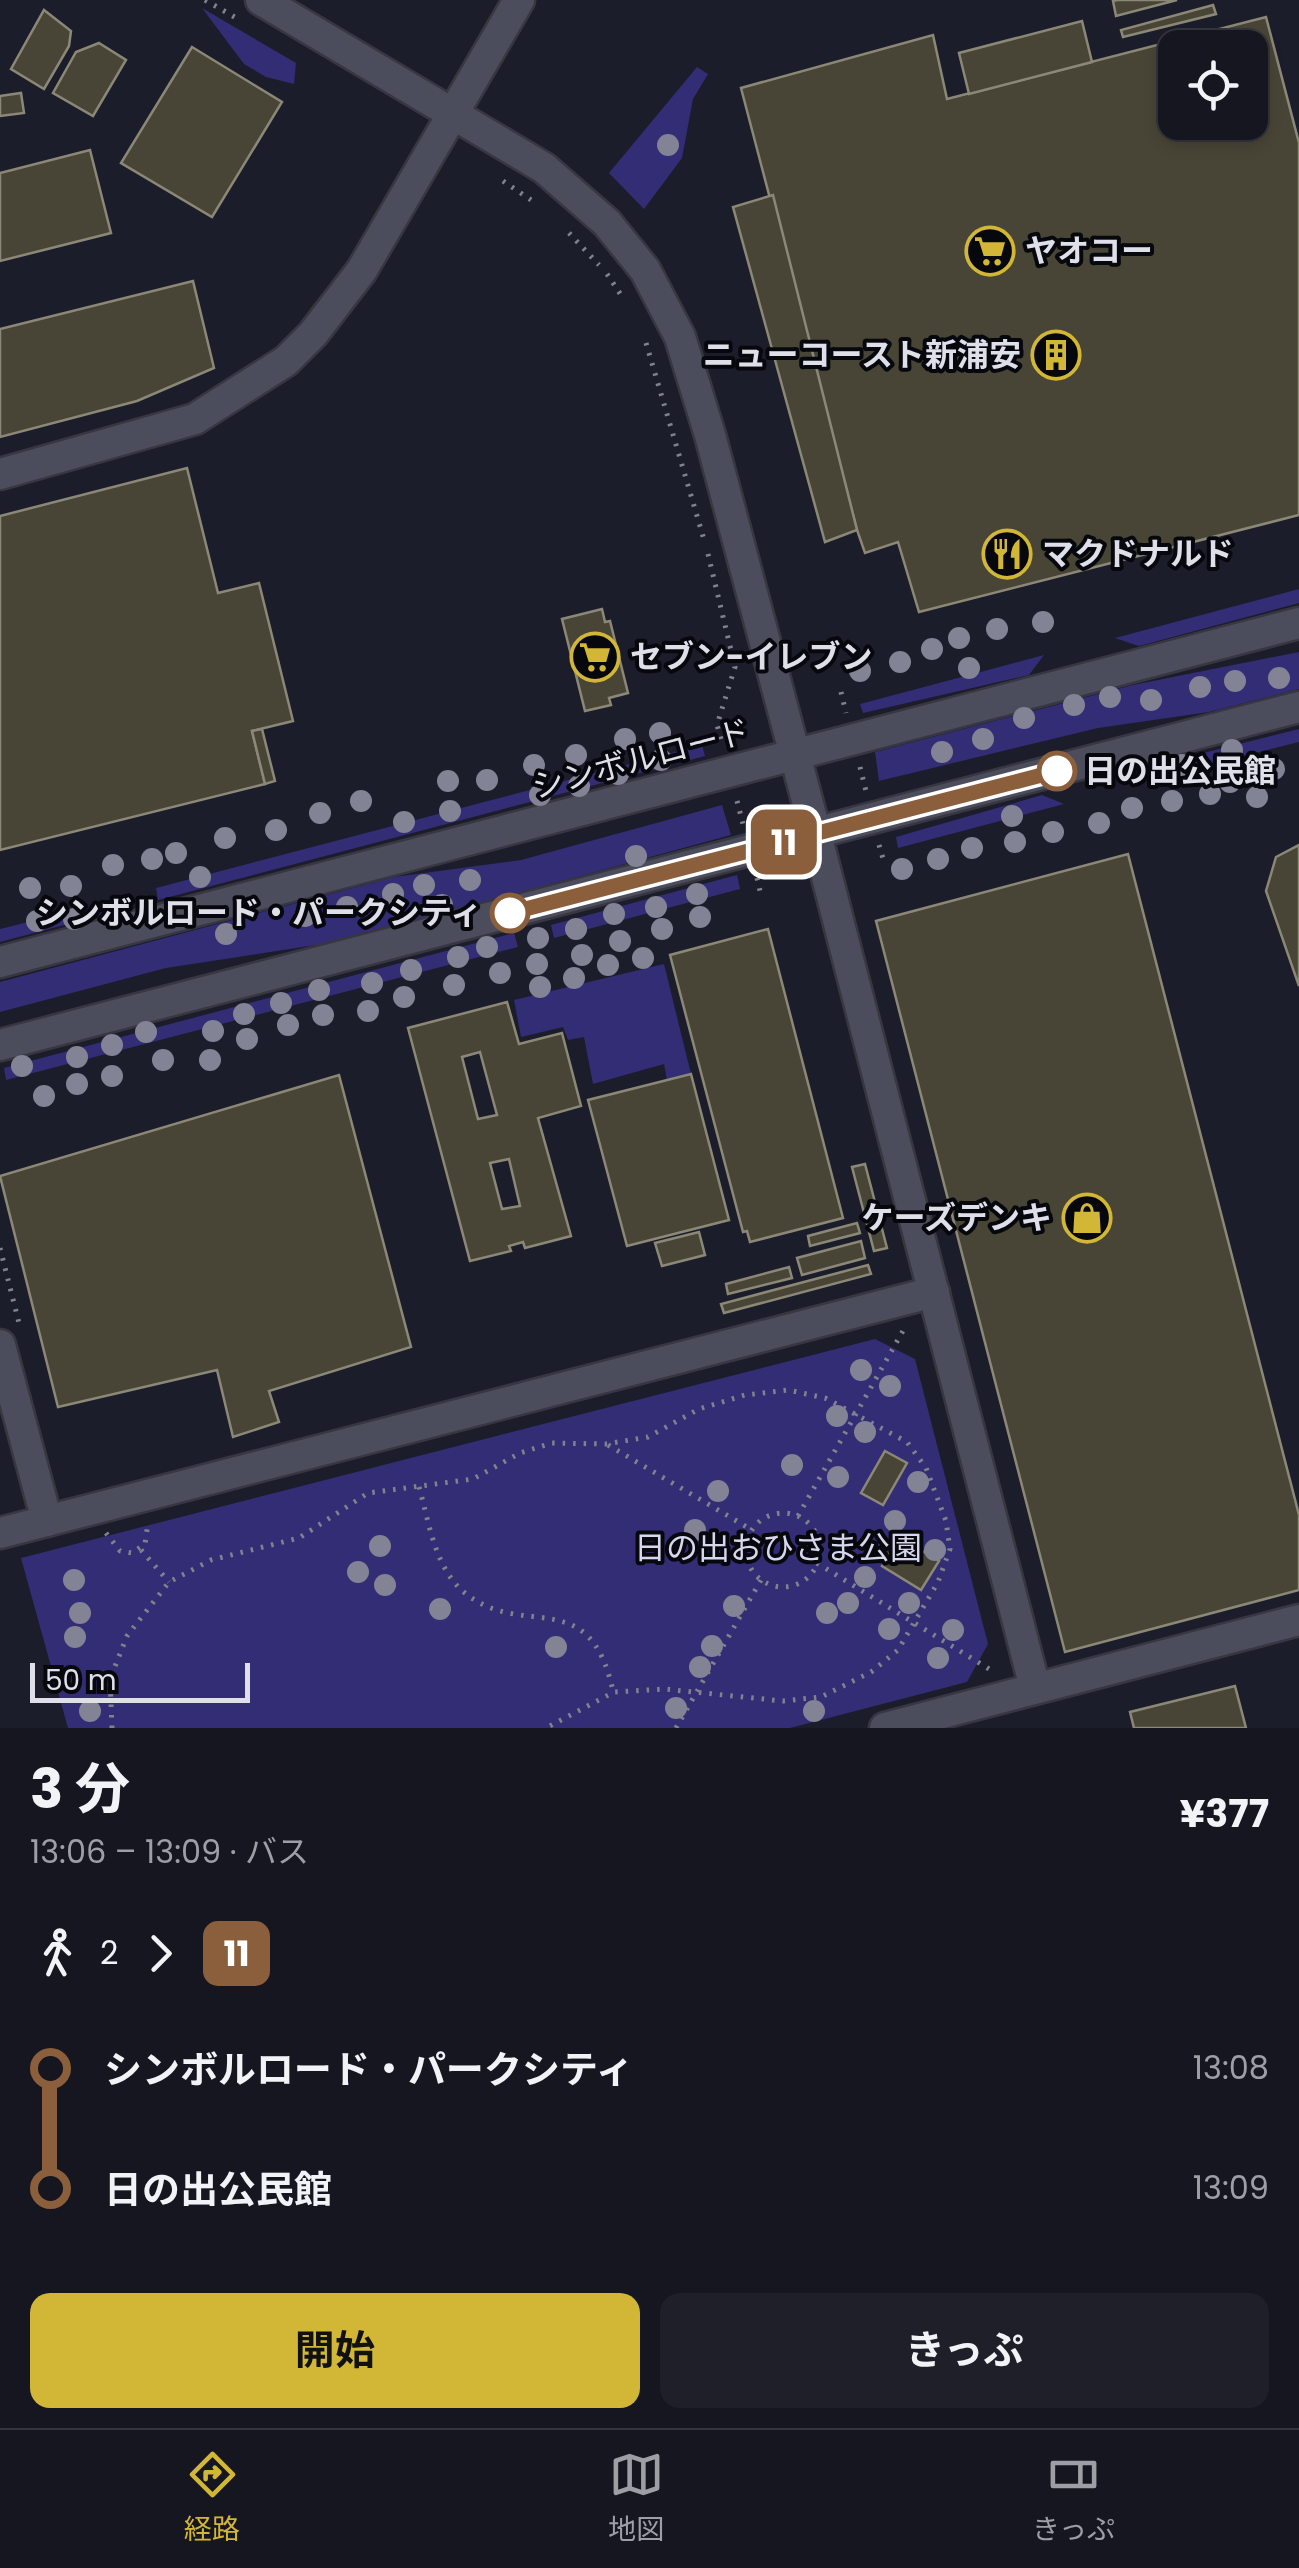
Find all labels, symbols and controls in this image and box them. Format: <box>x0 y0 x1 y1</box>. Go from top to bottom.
map controls <box>1158 30 1268 140</box>
button: locate <box>1158 30 1268 140</box>
supermarket icon: ヤオコー <box>964 225 1016 277</box>
place label: ヤオコー <box>1025 228 1153 273</box>
building icon: ニューコースト新浦安 <box>1030 329 1082 381</box>
place label: ニューコースト新浦安 <box>703 332 1021 377</box>
restaurant icon: マクドナルド <box>981 528 1033 580</box>
place label: マクドナルド <box>1042 531 1234 576</box>
supermarket icon: セブン-イレブン <box>569 631 621 683</box>
place label: セブン-イレブン <box>630 634 873 679</box>
street label: シンボルロード <box>527 708 755 809</box>
place label: 日の出公民館 <box>1084 748 1276 793</box>
marker: 日の出公民館 <box>1038 752 1076 790</box>
line badge: 11 <box>739 810 829 874</box>
text: 11 <box>771 818 797 867</box>
place label: シンボルロード・パークシティ <box>36 890 482 935</box>
marker: シンボルロード・パークシティ <box>491 894 529 932</box>
shop icon: ケーズデンキ <box>1061 1192 1113 1244</box>
place label: ケーズデンキ <box>862 1195 1052 1240</box>
park label: 日の出おひさま公園 <box>634 1525 922 1570</box>
scale bar <box>30 1658 250 1702</box>
text: 50 m <box>45 1661 116 1700</box>
text: 3 分 <box>30 1750 130 1827</box>
text: ¥377 <box>1180 1787 1269 1840</box>
text: 13:06 – 13:09 · バス <box>30 1829 309 1874</box>
icon: walk <box>30 1926 85 1981</box>
icon: forward <box>133 1926 188 1981</box>
text: 11 <box>223 1929 250 1978</box>
text: 2 <box>100 1930 118 1975</box>
text: シンボルロード・パークシティ <box>104 2043 634 2096</box>
text: 13:08 <box>1193 2045 1269 2090</box>
text: 日の出公民館 <box>104 2163 332 2216</box>
text: 13:09 <box>1193 2165 1269 2210</box>
button: 開始 <box>30 2293 640 2408</box>
button: きっぷ <box>660 2293 1269 2408</box>
tab: 経路 <box>184 2447 240 2551</box>
tab: 地図 <box>608 2447 664 2551</box>
tab: きっぷ <box>1032 2447 1115 2551</box>

